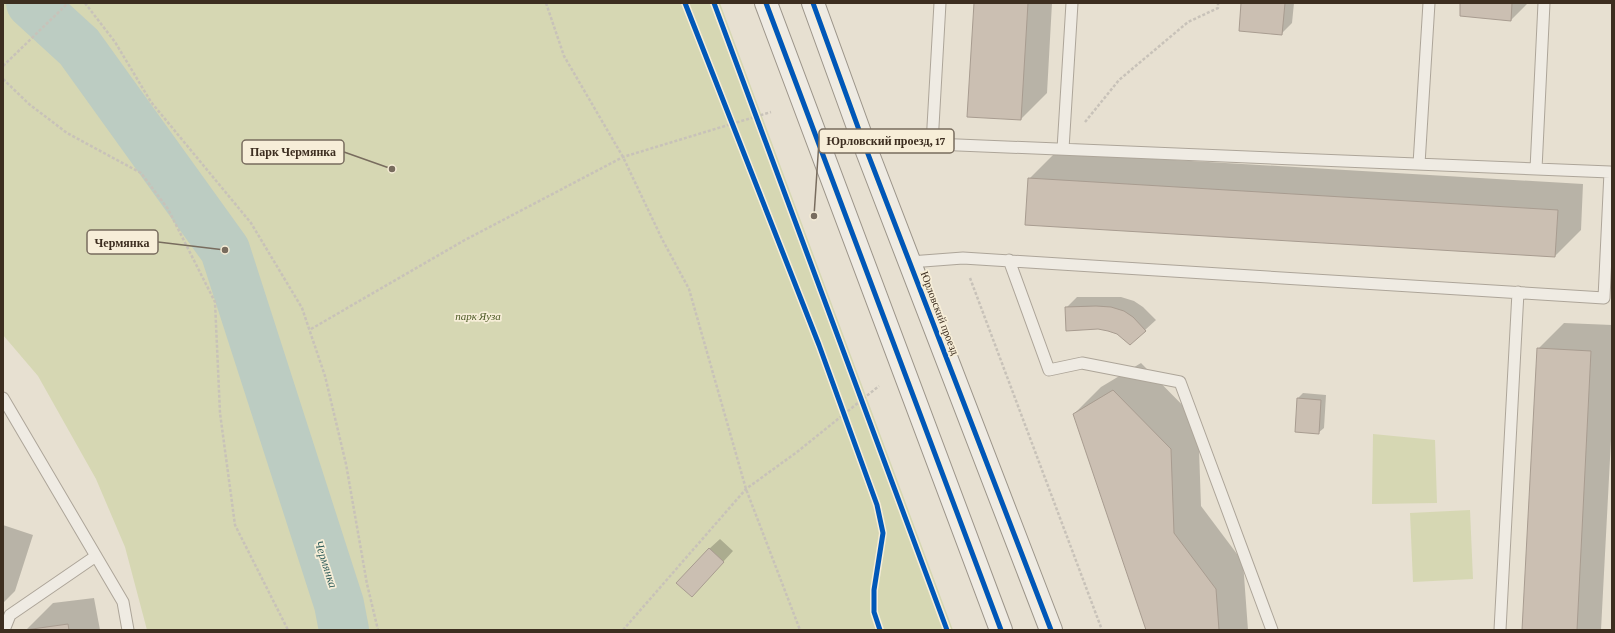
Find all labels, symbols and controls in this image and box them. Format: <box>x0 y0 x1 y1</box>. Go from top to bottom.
callout: Юрловский проезд, 17 <box>819 129 954 153</box>
text: Юрловский проезд, 17 <box>827 134 946 148</box>
callout: Парк Чермянка <box>242 140 344 164</box>
text: Парк Чермянка <box>250 145 336 159</box>
callout: Чермянка <box>87 230 158 254</box>
text: Чермянка <box>95 236 149 250</box>
street label: Юрловский проезд <box>919 269 962 357</box>
park label: парк Яуза <box>455 310 501 322</box>
water label: Чермянка <box>312 538 340 590</box>

